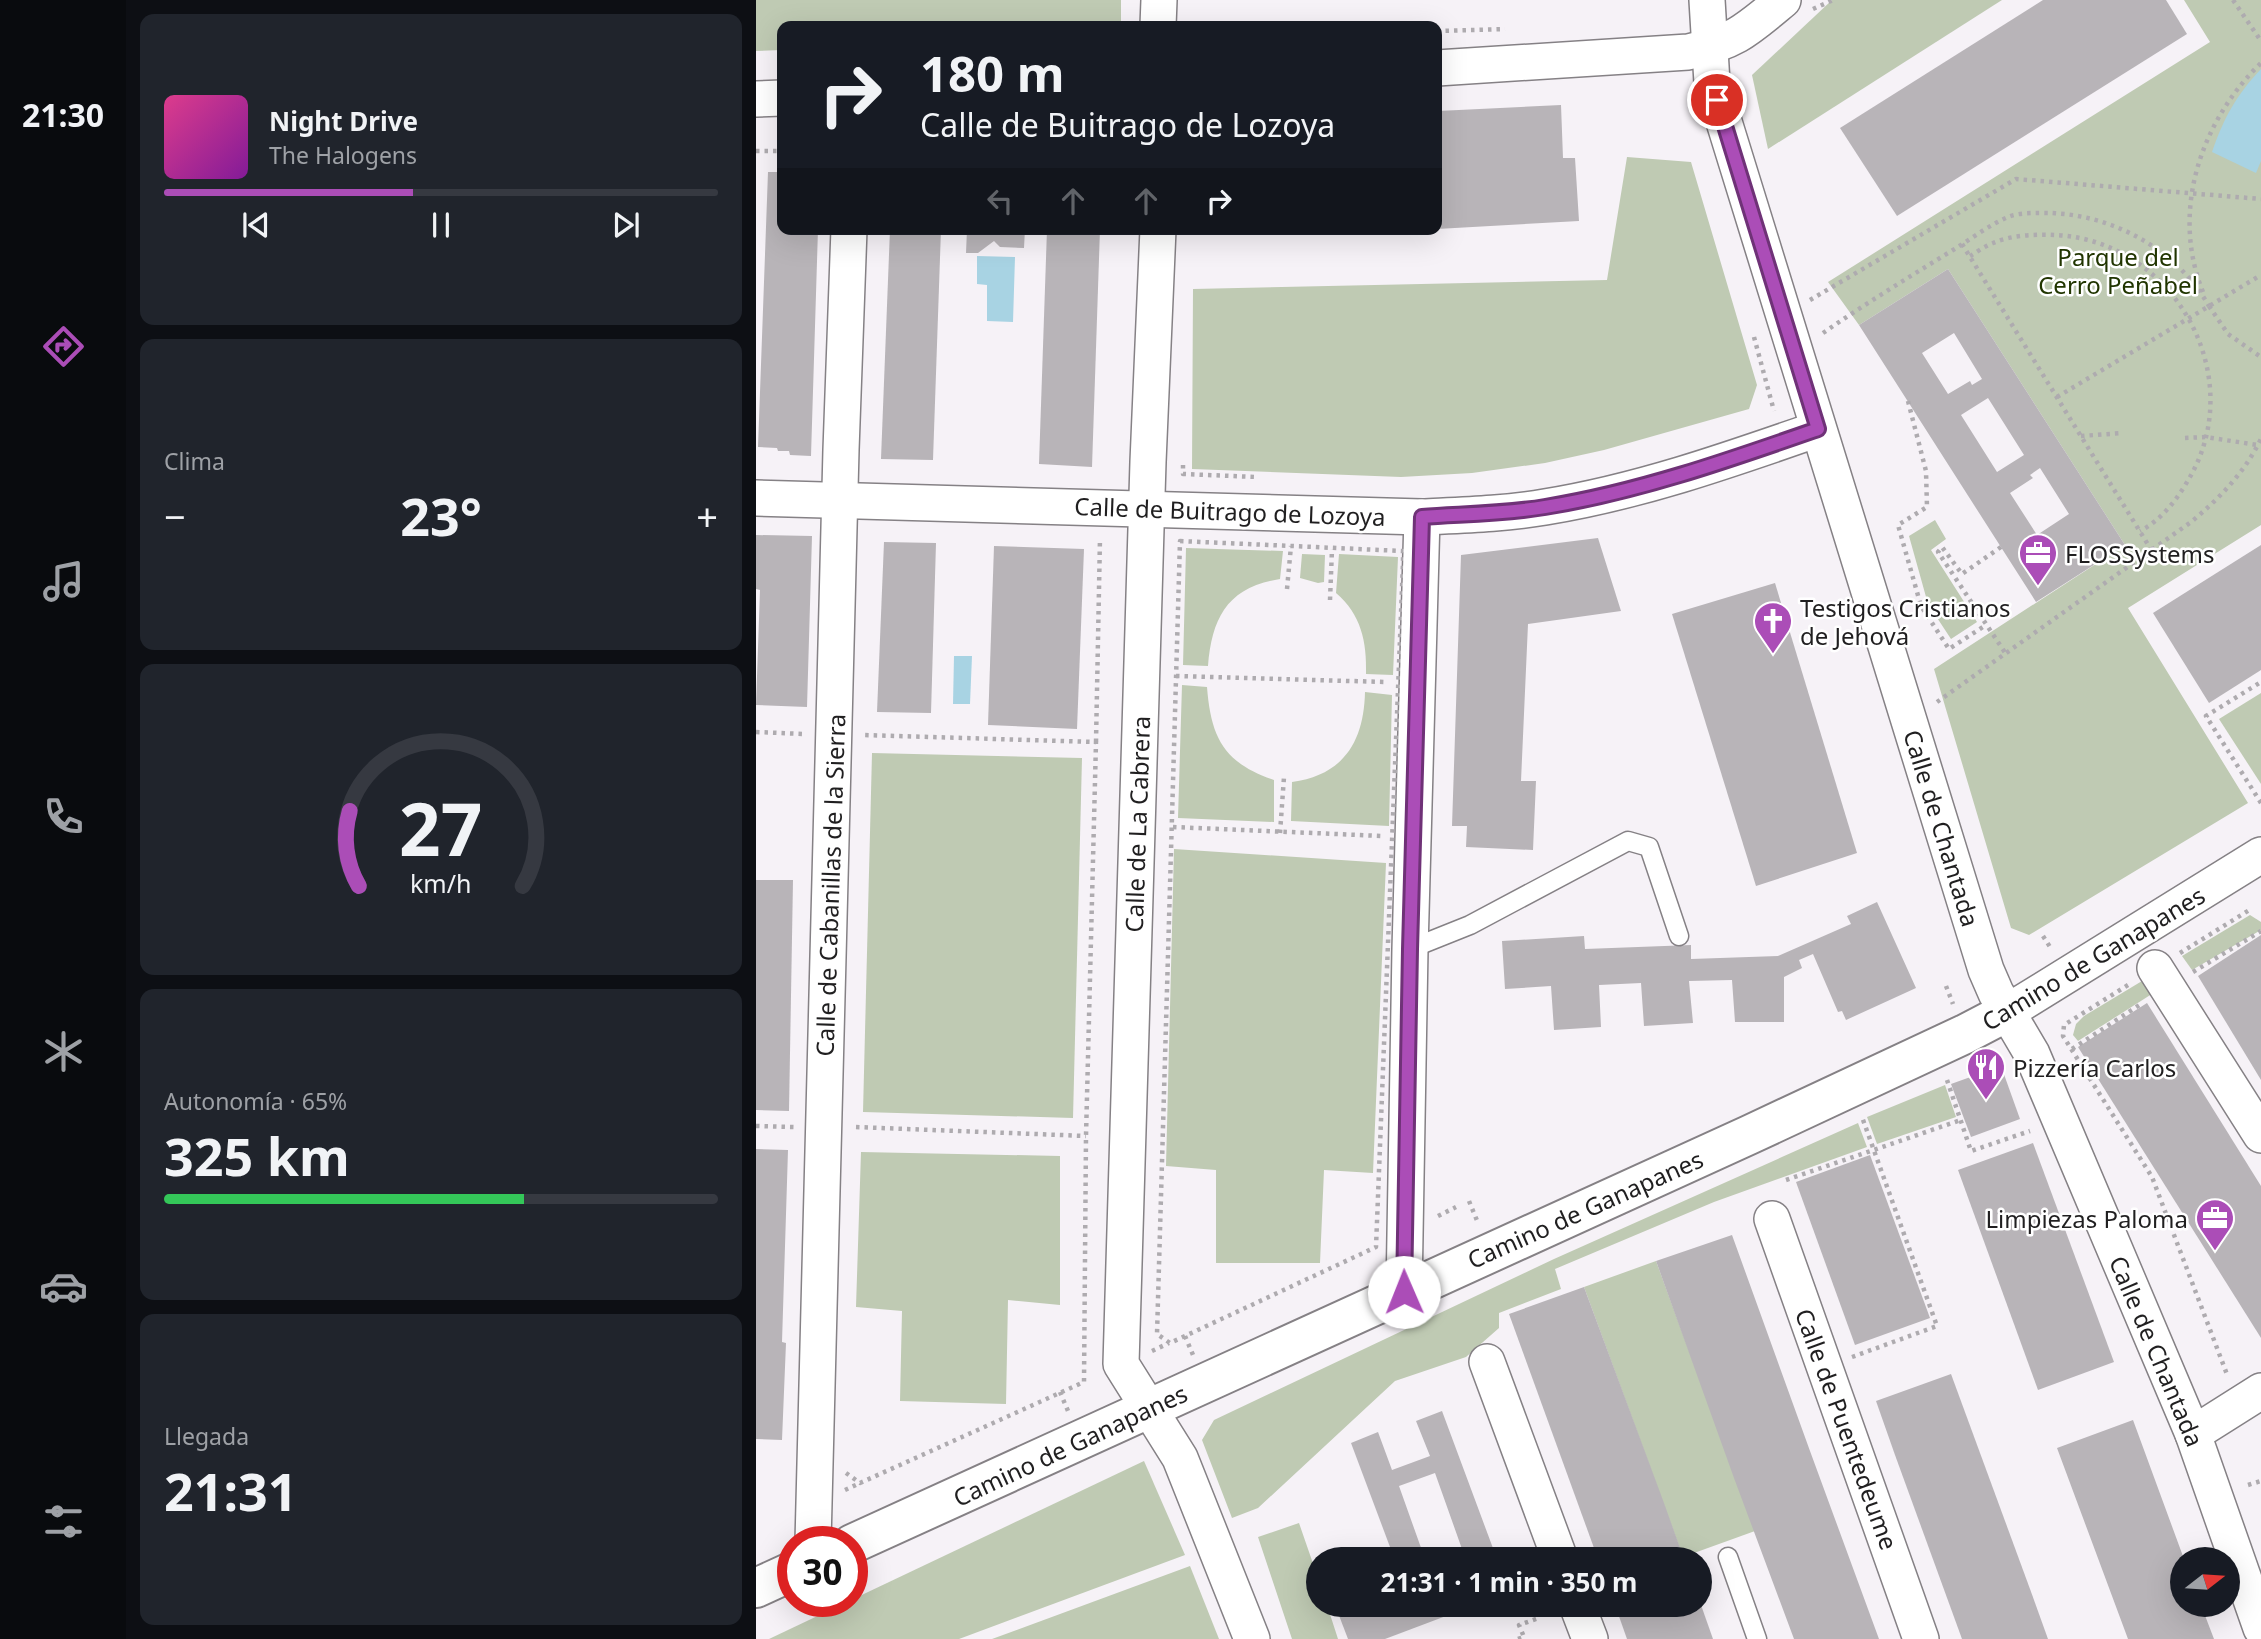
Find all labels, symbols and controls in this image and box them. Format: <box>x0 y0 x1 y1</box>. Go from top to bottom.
text: 180 m <box>920 40 1065 106</box>
icon: right <box>805 49 896 140</box>
pin <box>1687 70 1747 130</box>
icon: arrive <box>1698 81 1736 119</box>
text: 21:30 <box>22 93 104 136</box>
text: Night Drive <box>269 103 418 139</box>
text: Calle de Buitrago de Lozoya <box>920 103 1335 146</box>
text: The Halogens <box>269 139 417 171</box>
icon: left <box>981 182 1019 220</box>
icon: ahead <box>1054 182 1092 220</box>
icon: ahead <box>1127 182 1165 220</box>
icon: right <box>1200 182 1238 220</box>
icon: previous <box>237 206 275 244</box>
icon: pause <box>422 206 460 244</box>
icon: next <box>607 206 645 244</box>
park label: Parque del Cerro Peñabel <box>2038 240 2198 301</box>
icon: directions <box>39 322 88 371</box>
text: Clima <box>164 445 225 477</box>
text: 23° <box>400 480 482 551</box>
street label: Calle de Buitrago de Lozoya <box>1074 489 1386 533</box>
text: − <box>164 490 186 542</box>
text: + <box>696 490 718 542</box>
office icon: FLOSSystems <box>2017 532 2059 587</box>
place label: FLOSSystems <box>2065 537 2215 570</box>
icon: music <box>39 557 88 606</box>
place label: Testigos Cristianos de Jehová <box>1800 591 2011 652</box>
church icon: Testigos Cristianos de Jehová <box>1752 600 1794 655</box>
street label: Calle de Cabanillas de la Sierra <box>808 713 852 1057</box>
street label: Calle de La Cabrera <box>1117 715 1157 933</box>
street label: Calle de Chantada <box>1896 726 1988 930</box>
text: 27 <box>399 778 483 877</box>
icon: phone <box>39 792 88 841</box>
text: km/h <box>410 865 472 899</box>
street label: Camino de Ganapanes <box>1975 878 2211 1038</box>
icon: climate <box>39 1027 88 1076</box>
restaurant icon: Pizzería Carlos <box>1965 1046 2007 1101</box>
place label: Pizzería Carlos <box>2013 1051 2176 1084</box>
text: Autonomía · 65% <box>164 1085 347 1117</box>
text: 325 km <box>164 1120 350 1191</box>
street label: Camino de Ganapanes <box>1462 1142 1708 1276</box>
office icon: Limpiezas Paloma <box>2194 1197 2236 1252</box>
place label: Limpiezas Paloma <box>1985 1202 2188 1235</box>
street label: Calle de Chantada <box>2102 1251 2212 1451</box>
position arrow <box>1367 1255 1441 1329</box>
icon: car <box>39 1262 88 1311</box>
street label: Calle de Puentedeume <box>1788 1304 1906 1554</box>
street label: Camino de Ganapanes <box>948 1376 1192 1514</box>
text: Llegada <box>164 1420 249 1452</box>
text: 21:31 <box>164 1455 298 1526</box>
icon: filters <box>39 1497 88 1546</box>
speed limit sign: 30 <box>777 1526 868 1617</box>
north arrow <box>2170 1547 2240 1617</box>
map controls <box>2170 1547 2240 1617</box>
text: 21:31 · 1 min · 350 m <box>1381 1564 1637 1600</box>

